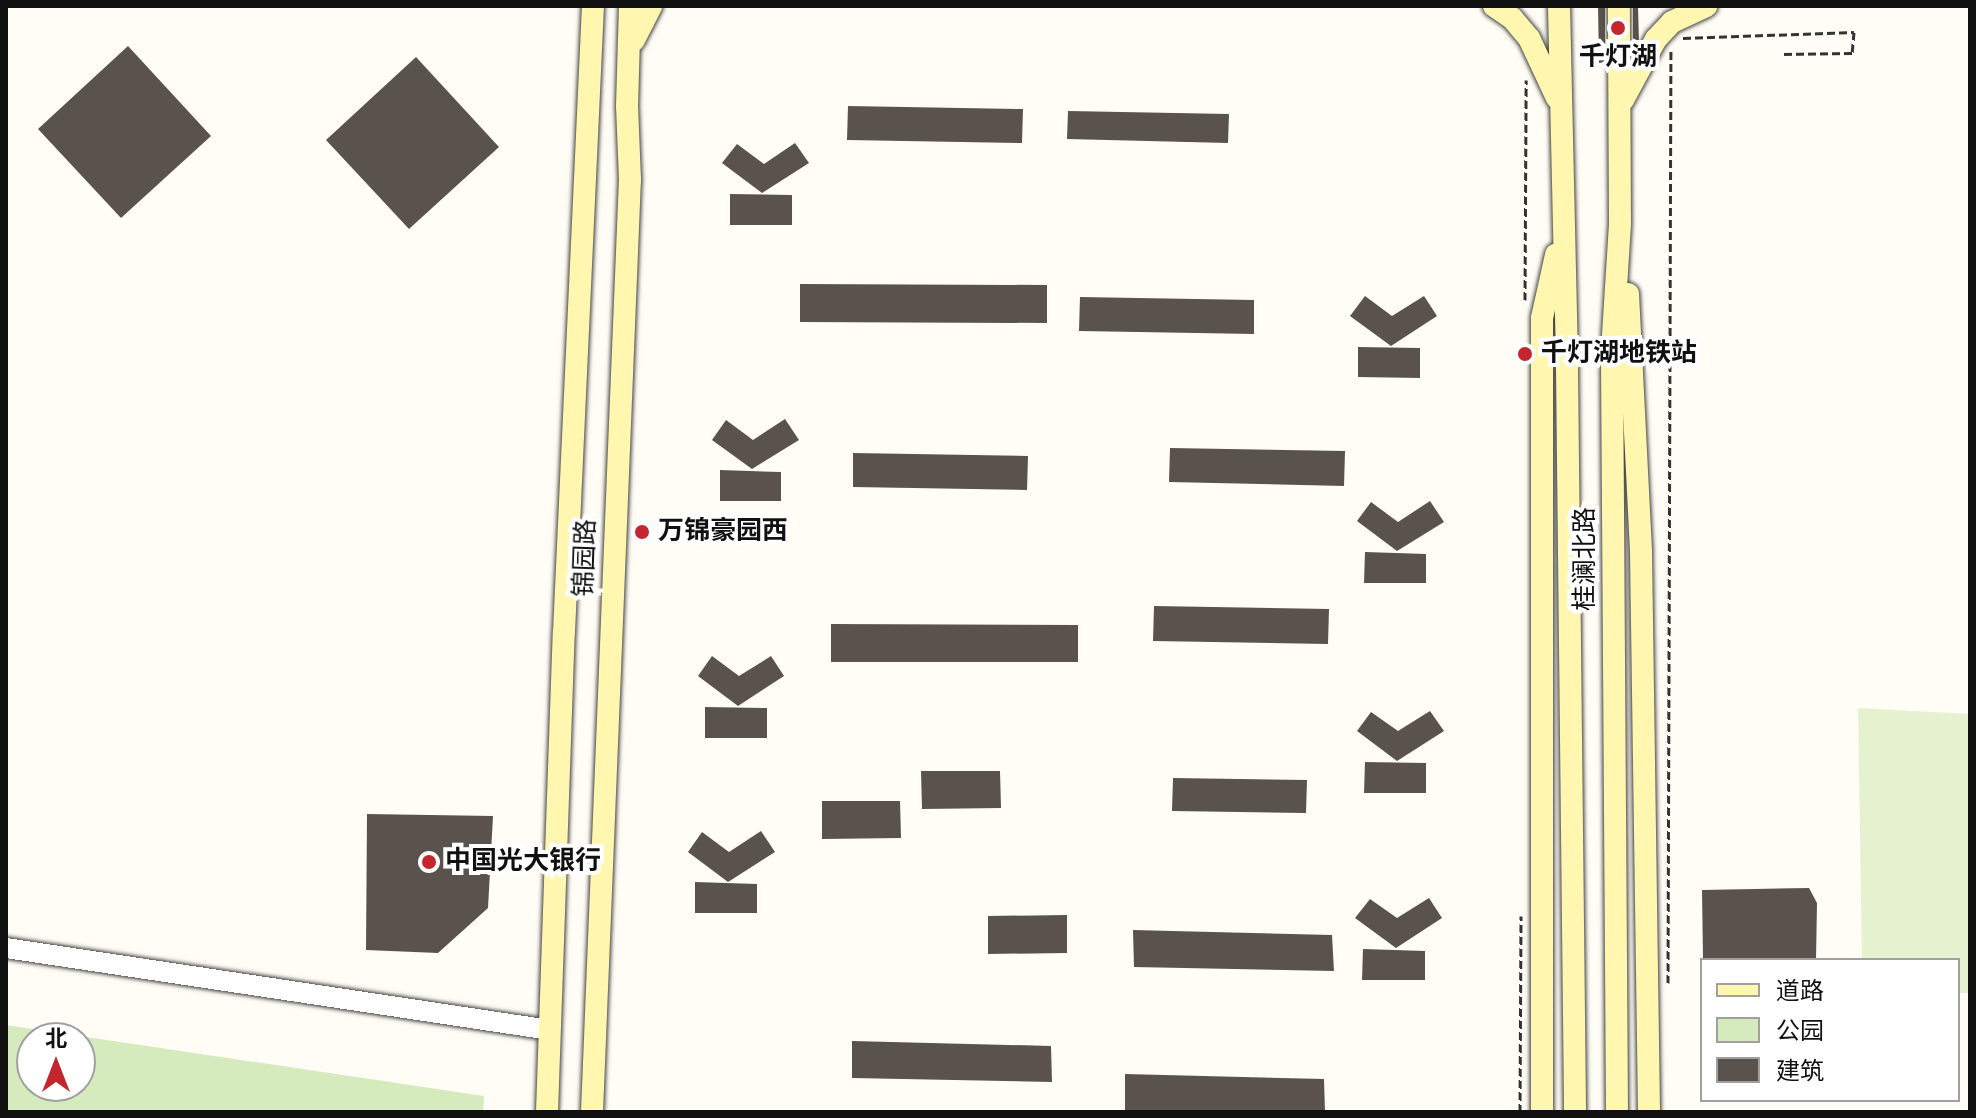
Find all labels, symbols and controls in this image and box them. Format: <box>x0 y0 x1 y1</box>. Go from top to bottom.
marker: 千灯湖 <box>1607 17 1629 39</box>
place label: 千灯湖 <box>1579 42 1657 74</box>
place label: 千灯湖地铁站 <box>1541 338 1697 370</box>
marker: 千灯湖地铁站 <box>1516 345 1534 363</box>
street label: 桂澜北路 <box>1570 507 1602 611</box>
place label: 万锦豪园西 <box>658 516 788 548</box>
street label: 锦园路 <box>569 518 603 598</box>
marker: 万锦豪园西 <box>633 523 651 541</box>
place label: 中国光大银行 <box>445 846 601 878</box>
marker: 中国光大银行 <box>420 853 438 871</box>
legend <box>1700 958 1960 1102</box>
text: 道路 <box>1776 974 1824 1010</box>
text: 公园 <box>1776 1014 1824 1050</box>
north arrow <box>16 1022 96 1102</box>
text: 北 <box>45 1023 67 1056</box>
text: 建筑 <box>1776 1054 1824 1090</box>

